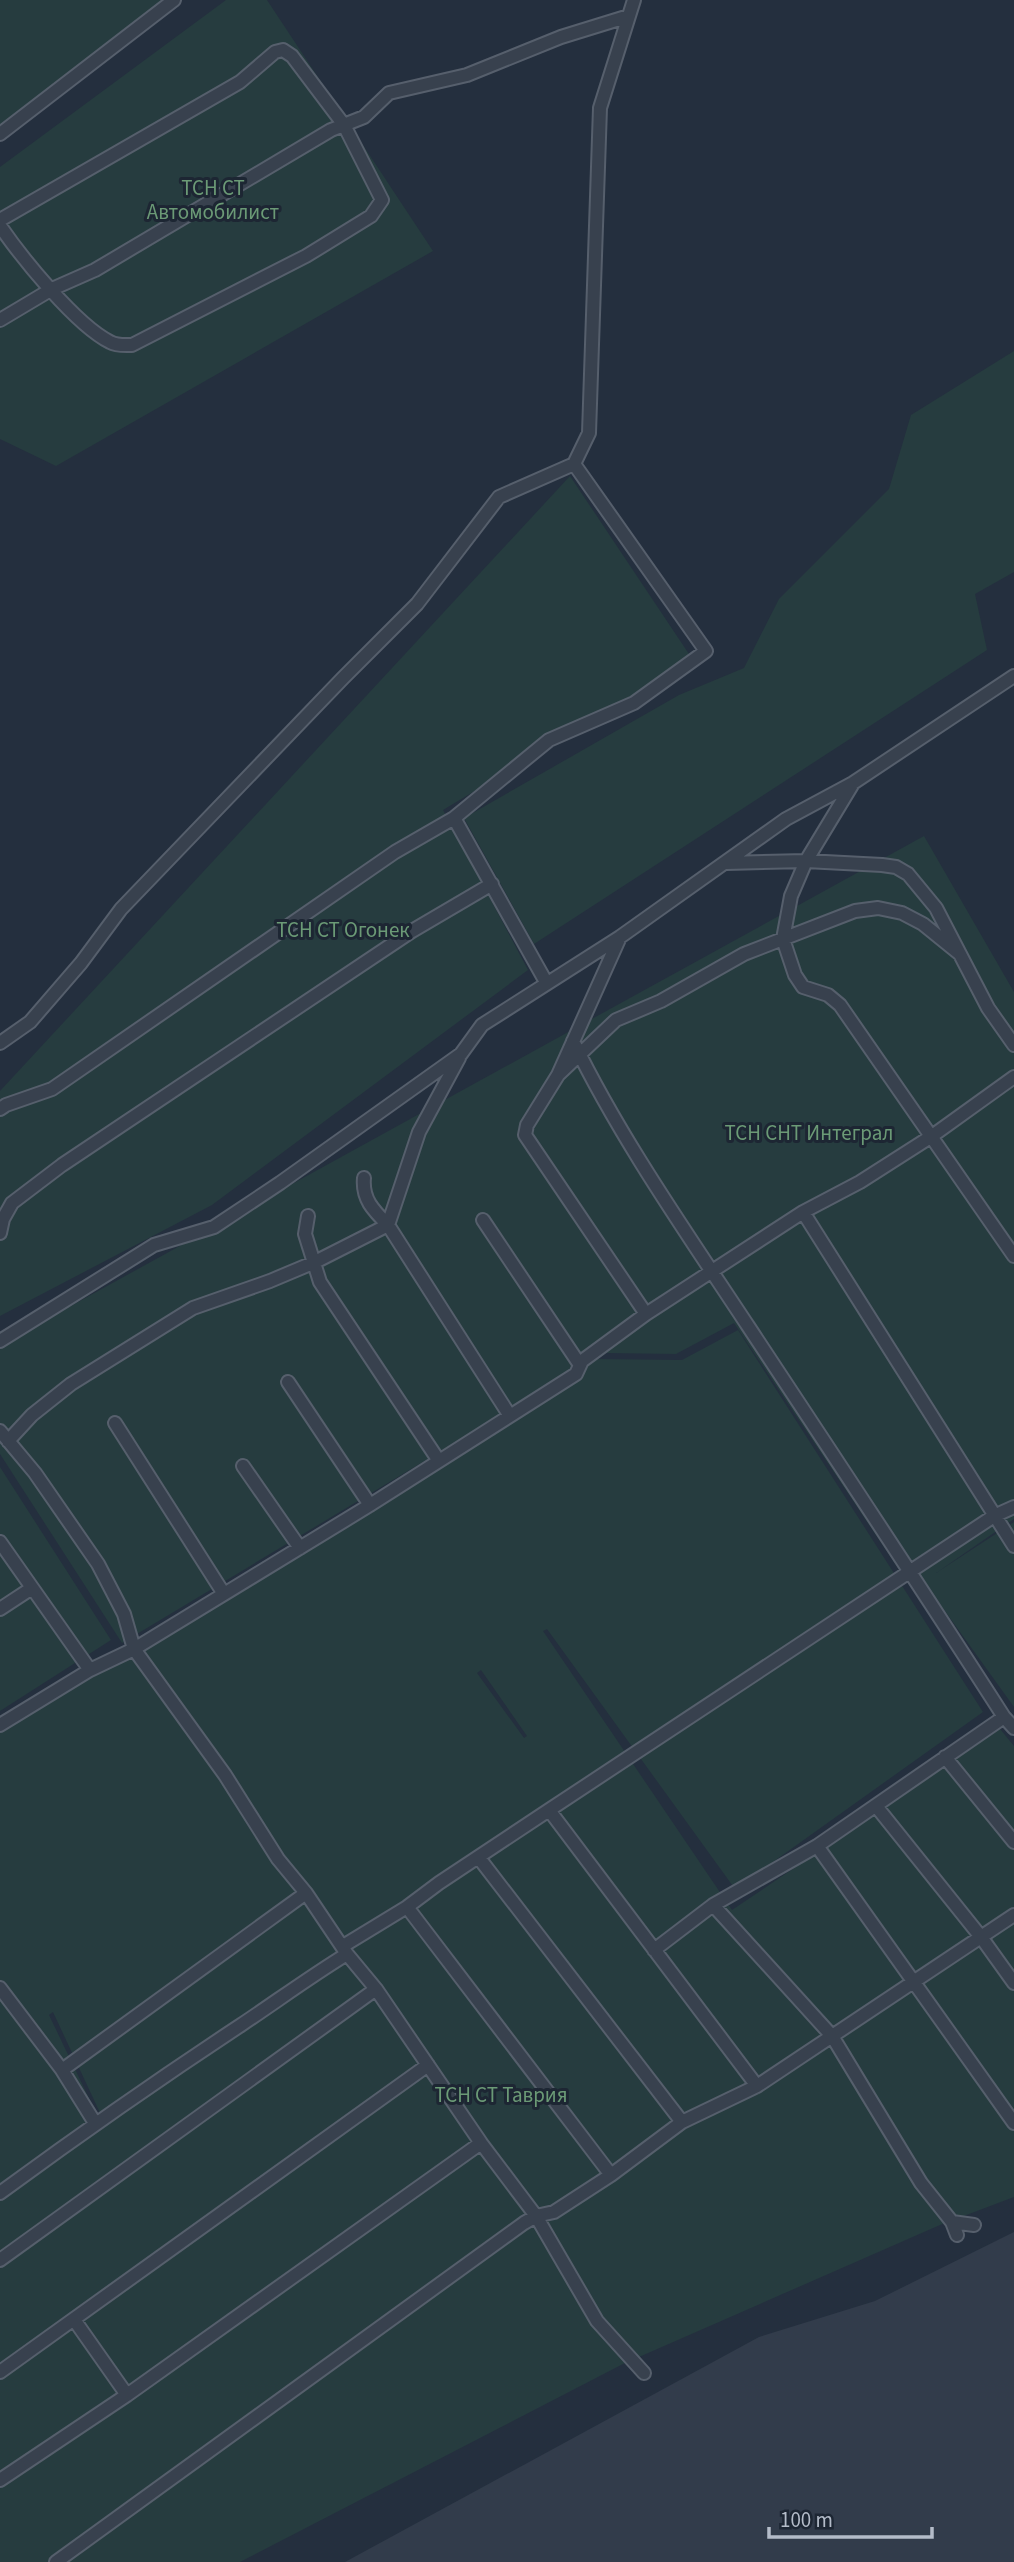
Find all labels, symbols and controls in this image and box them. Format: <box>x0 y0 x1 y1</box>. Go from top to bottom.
park label: ТСН СТ Автомобилист <box>147 173 280 227</box>
park label: ТСН СТ Огонек <box>276 915 410 945</box>
park label: ТСН СНТ Интеграл <box>725 1118 893 1148</box>
park label: ТСН СТ Таврия <box>434 2080 568 2110</box>
scale bar <box>769 2496 932 2540</box>
text: 100 m <box>780 2505 833 2535</box>

